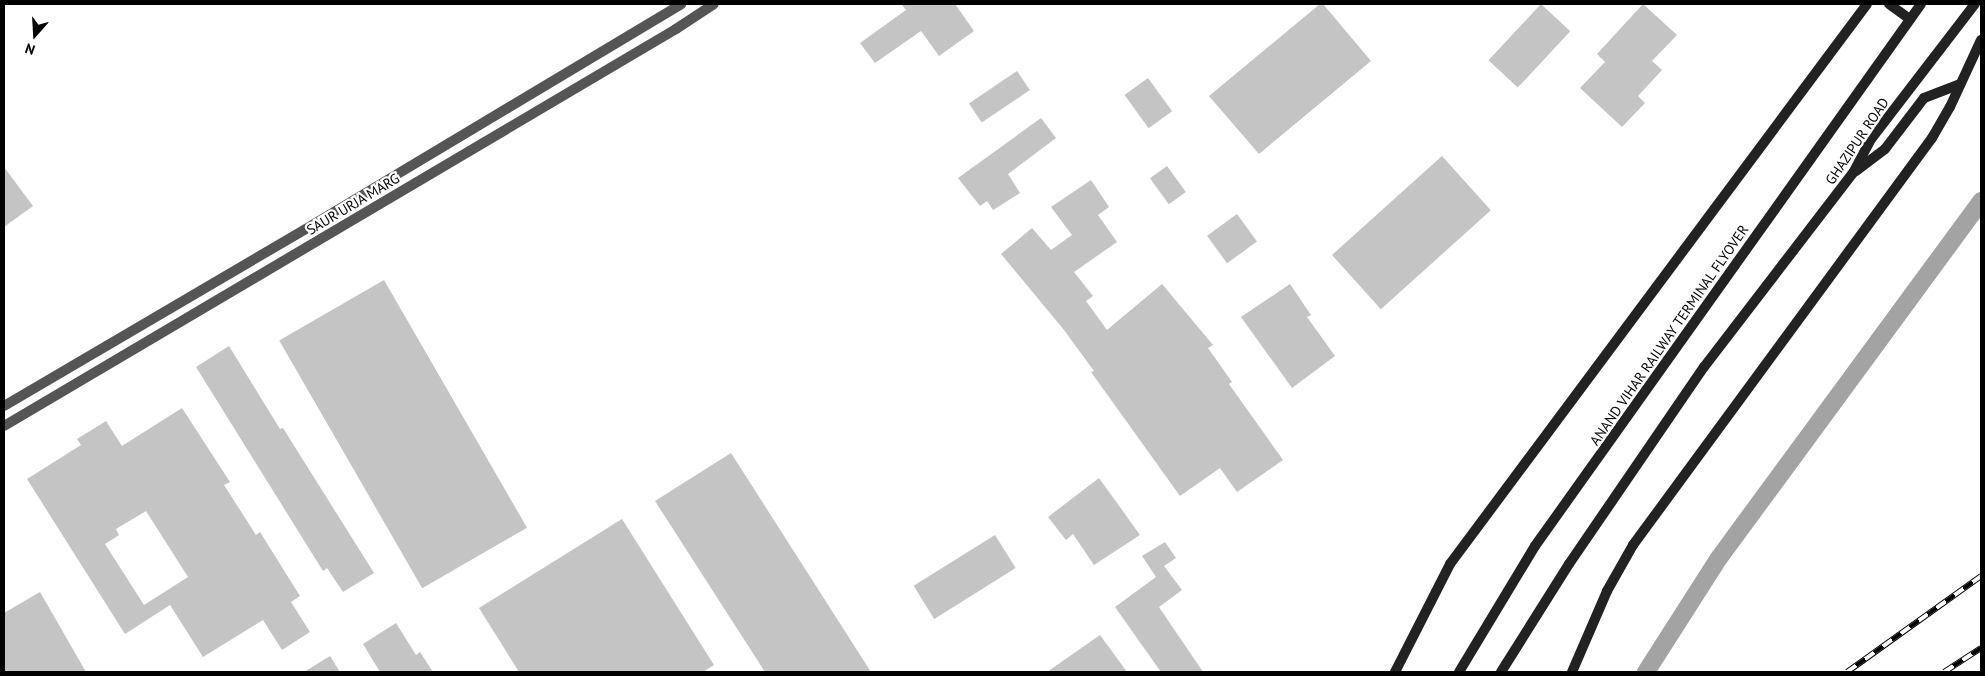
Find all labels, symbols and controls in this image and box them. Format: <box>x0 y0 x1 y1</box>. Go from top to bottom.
north arrow <box>10 10 60 60</box>
text: N <box>23 39 37 59</box>
street label: GHAZIPUR ROAD <box>1822 94 1892 188</box>
street label: SAUR URJA MARG <box>303 170 403 238</box>
street label: ANAND VIHAR RAILWAY TERMINAL FLYOVER <box>1586 221 1752 449</box>

